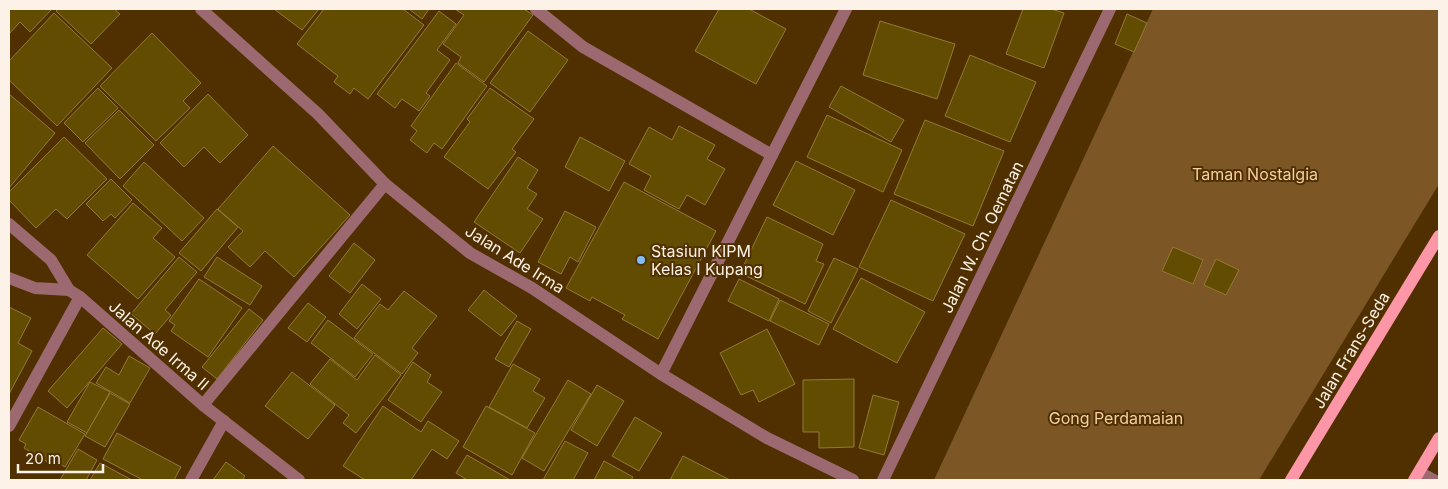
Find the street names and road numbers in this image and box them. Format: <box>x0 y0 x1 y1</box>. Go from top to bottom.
street label: Jalan W. Ch. Oematan <box>936 158 1028 316</box>
street label: Jalan Ade Irma <box>462 221 568 297</box>
street label: Jalan Frans-Seda <box>1308 288 1394 412</box>
street label: Jalan Ade Irma II <box>105 296 213 394</box>

